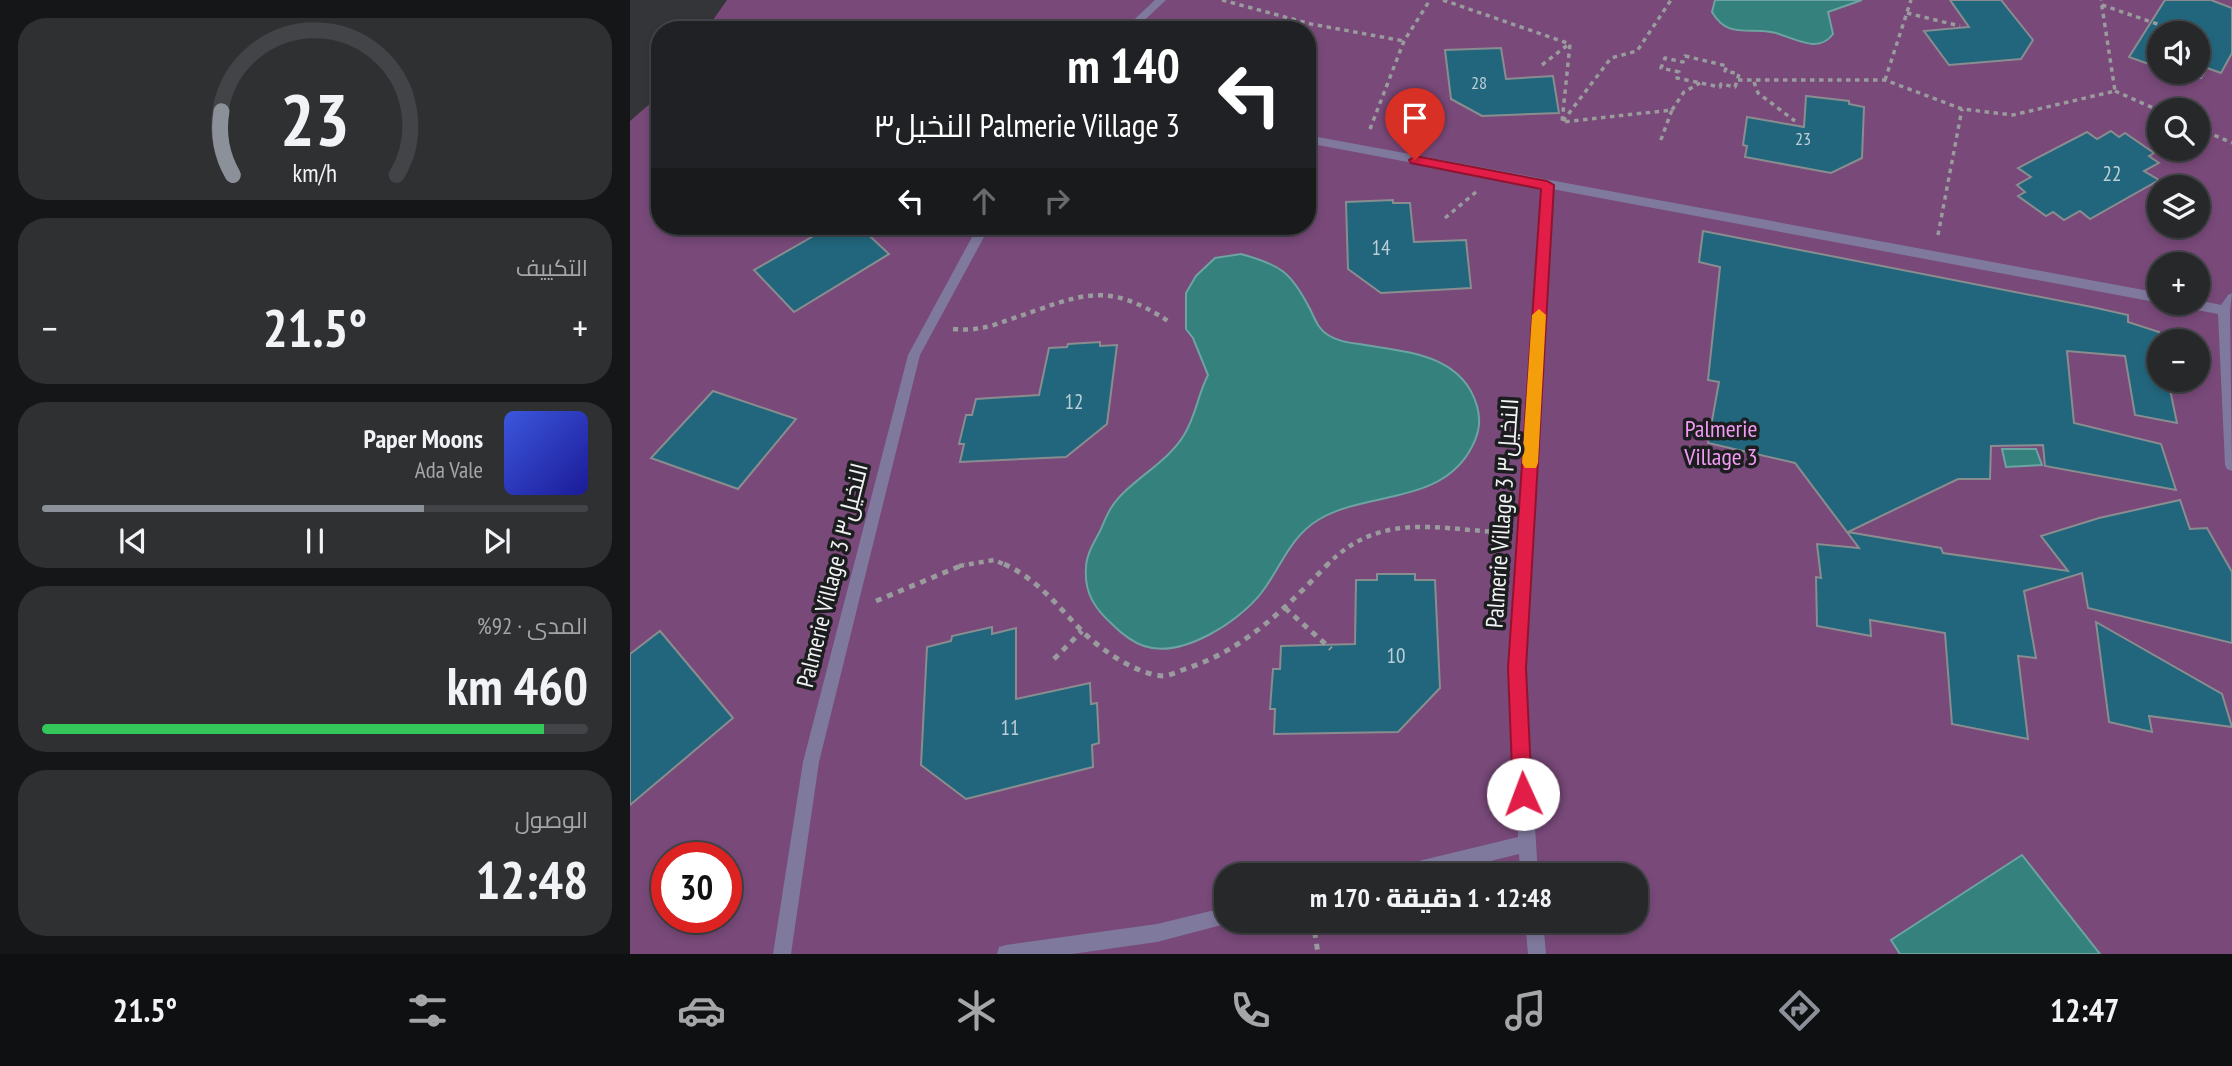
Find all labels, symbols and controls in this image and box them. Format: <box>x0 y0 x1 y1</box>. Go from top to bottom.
map controls <box>2147 21 2210 392</box>
button: sound <box>2147 21 2210 84</box>
text: 140 m <box>1067 33 1180 97</box>
icon: left <box>1204 49 1295 140</box>
text: 23 <box>280 71 350 165</box>
house number: 28 <box>1471 71 1487 94</box>
pin <box>1385 88 1445 160</box>
button: search <box>2147 98 2210 161</box>
icon: arrive <box>1396 99 1434 137</box>
text: Palmerie Village 3 النخيل٣ <box>873 104 1180 146</box>
house number: 23 <box>1795 127 1811 150</box>
text: km/h <box>293 157 337 189</box>
house number: 22 <box>2103 160 2121 187</box>
button: layers <box>2147 175 2210 238</box>
icon: left <box>892 182 930 220</box>
icon: ahead <box>965 182 1003 220</box>
icon: right <box>1038 182 1076 220</box>
house number: 14 <box>1372 234 1391 261</box>
button: + <box>2147 252 2210 315</box>
text: التكييف <box>516 253 588 282</box>
text: 21.5° <box>263 294 367 361</box>
text: − <box>42 303 58 352</box>
text: + <box>572 303 588 352</box>
button: − <box>2147 329 2210 392</box>
house number: 12 <box>1065 388 1083 415</box>
street label: Palmerie Village 3 النخيل٣ <box>1479 397 1525 629</box>
park label: Palmerie Village 3 <box>1683 413 1758 472</box>
text: Paper Moons <box>364 422 483 455</box>
text: Ada Vale <box>415 455 483 484</box>
street label: Palmerie Village 3 النخيل٣ <box>789 460 875 690</box>
icon: previous <box>114 522 152 560</box>
icon: pause <box>296 522 334 560</box>
icon: next <box>478 522 516 560</box>
text: المدى · 92% <box>477 611 588 640</box>
house number: 10 <box>1387 642 1405 669</box>
text: 460 km <box>447 652 588 719</box>
house number: 11 <box>1001 714 1019 741</box>
position arrow <box>1486 757 1560 831</box>
text: الوصول <box>515 805 588 834</box>
speed limit sign: 30 <box>651 842 742 933</box>
text: 12:48 <box>476 846 588 913</box>
text: 12:48 · 1 دقيقة · 170 m <box>1310 881 1552 914</box>
icon: filters <box>403 986 452 1035</box>
icon: car <box>677 986 726 1035</box>
icon: climate <box>952 986 1001 1035</box>
icon: phone <box>1226 986 1275 1035</box>
icon: music <box>1501 986 1550 1035</box>
icon: directions <box>1775 986 1824 1035</box>
text: 21.5° <box>113 989 177 1031</box>
text: 12:47 <box>2050 989 2119 1031</box>

